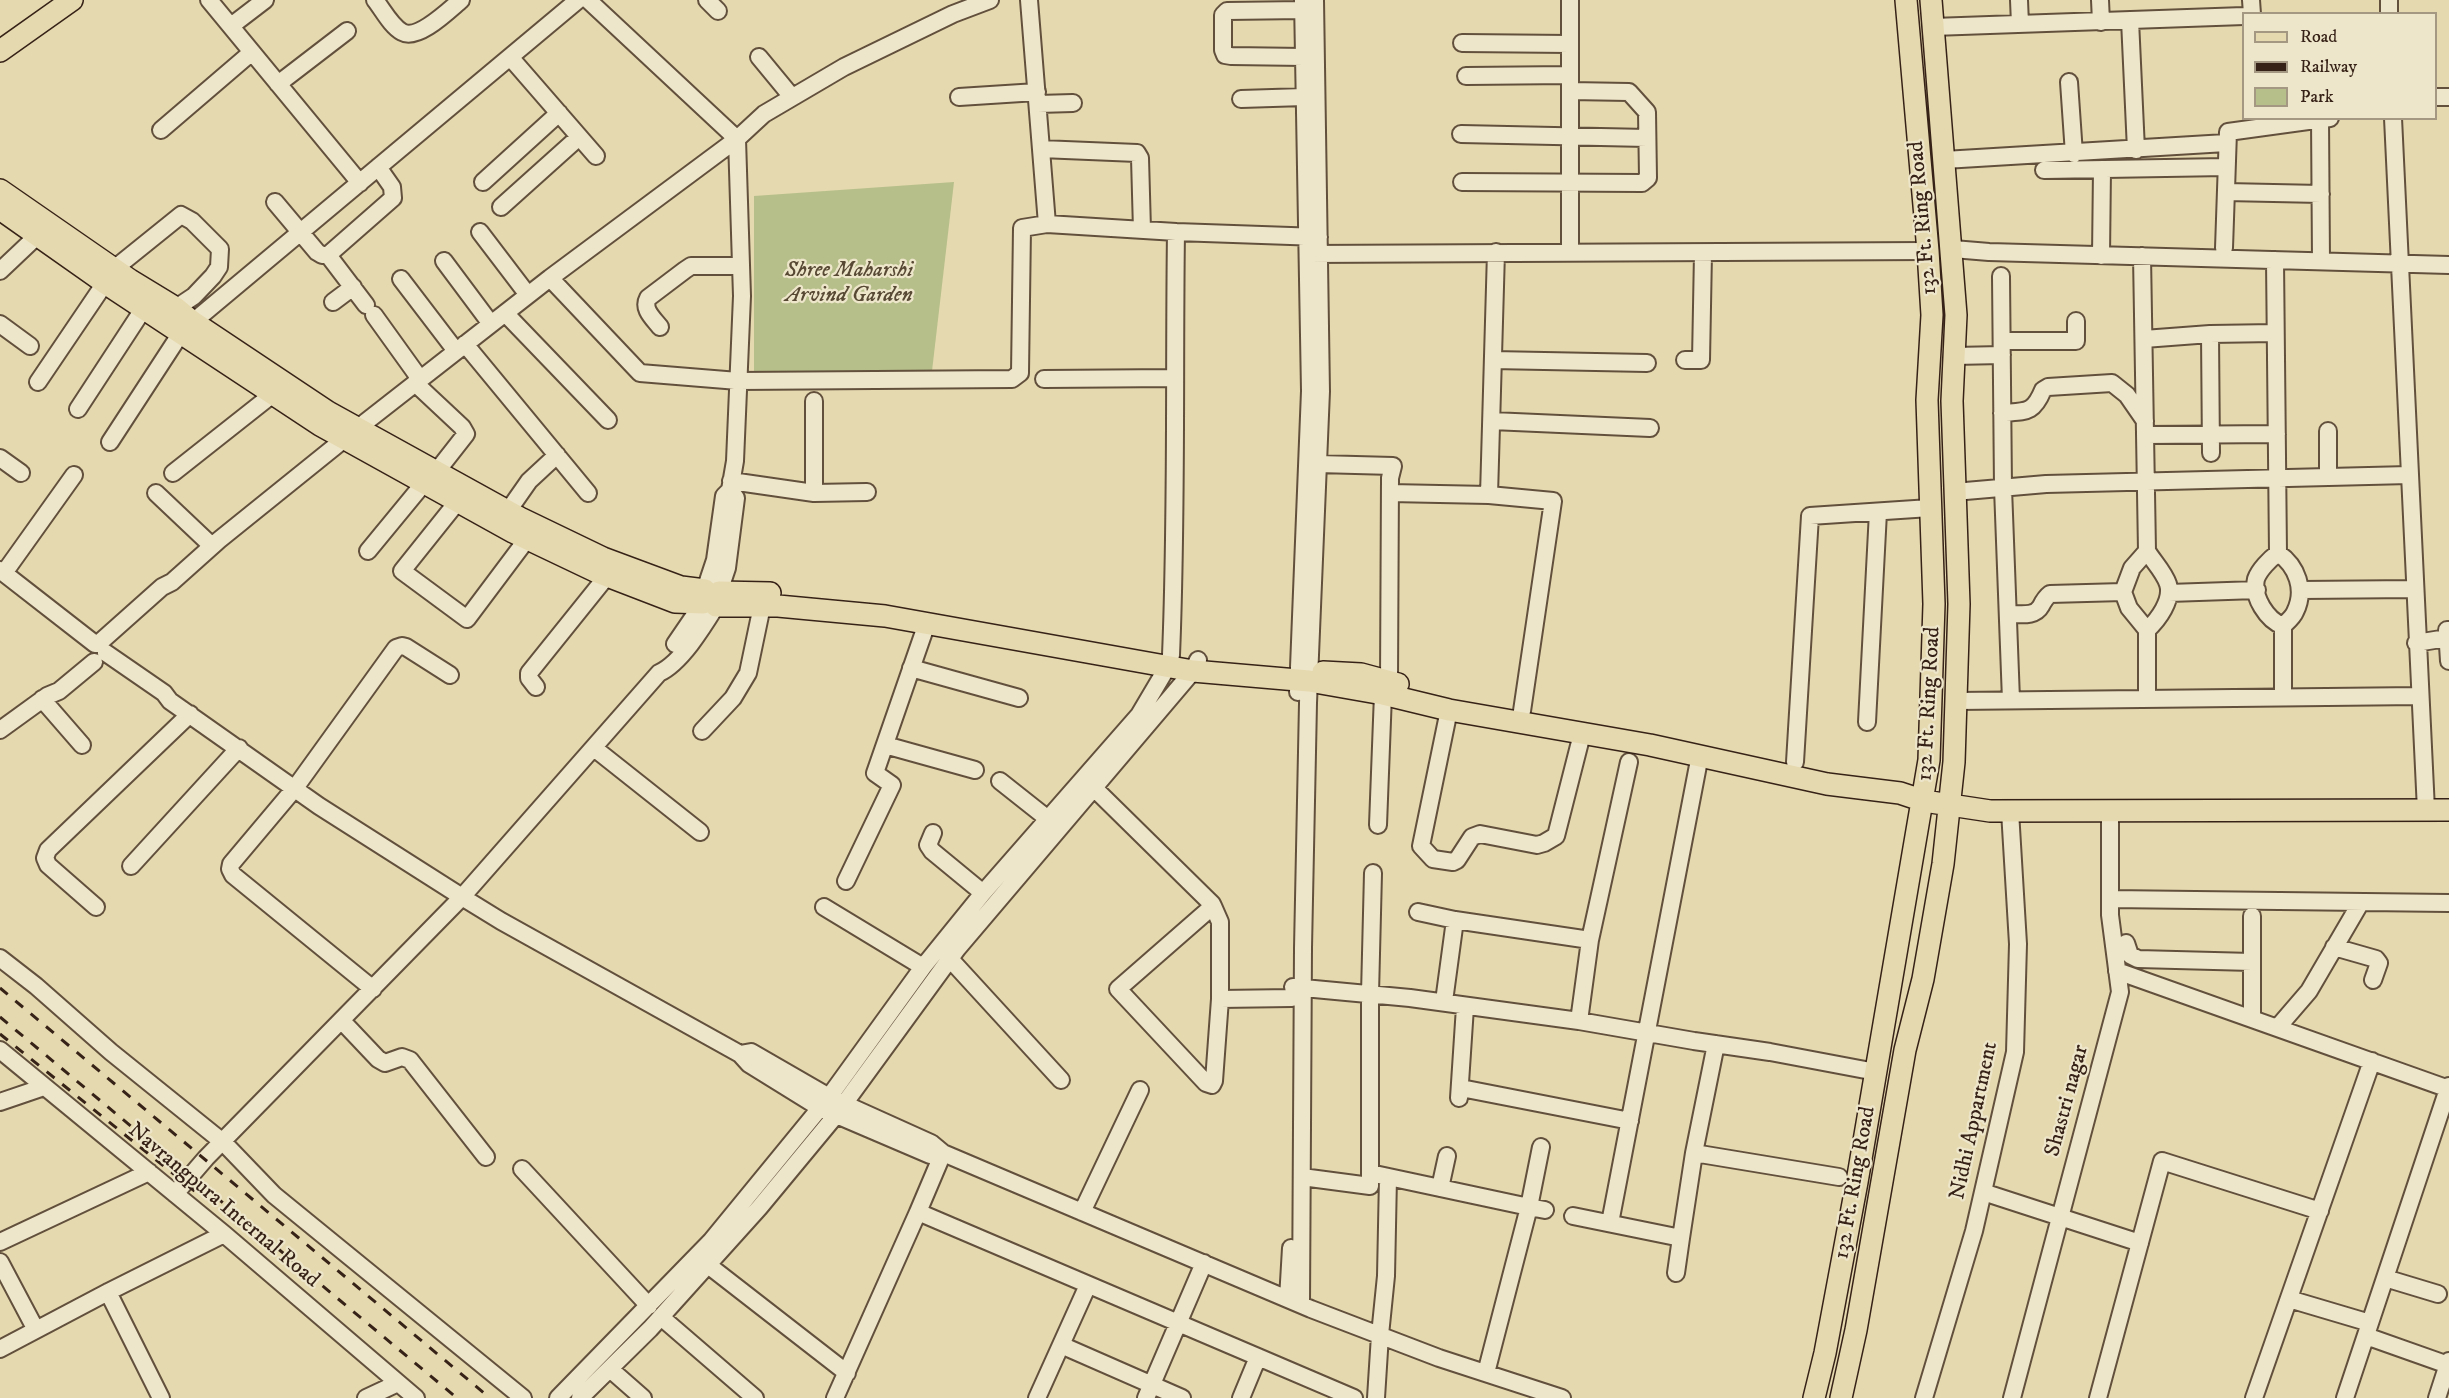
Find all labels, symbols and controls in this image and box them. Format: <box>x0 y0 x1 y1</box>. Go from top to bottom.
legend <box>2242 12 2437 120</box>
text: Road <box>2300 26 2337 48</box>
text: Railway <box>2300 56 2357 78</box>
text: Park <box>2300 86 2334 108</box>
street label: 132 Ft. Ring Road <box>1904 140 1944 296</box>
park label: Shree Maharshi Arvind Garden <box>785 258 913 310</box>
street label: 132 Ft. Ring Road <box>1913 626 1947 782</box>
street label: Nidhi Appartment <box>1945 1040 2005 1202</box>
street label: Shastri nagar <box>2040 1042 2096 1160</box>
street label: 132 Ft. Ring Road <box>1830 1105 1882 1261</box>
street label: Navrangpura Internal Road <box>122 1118 324 1294</box>

